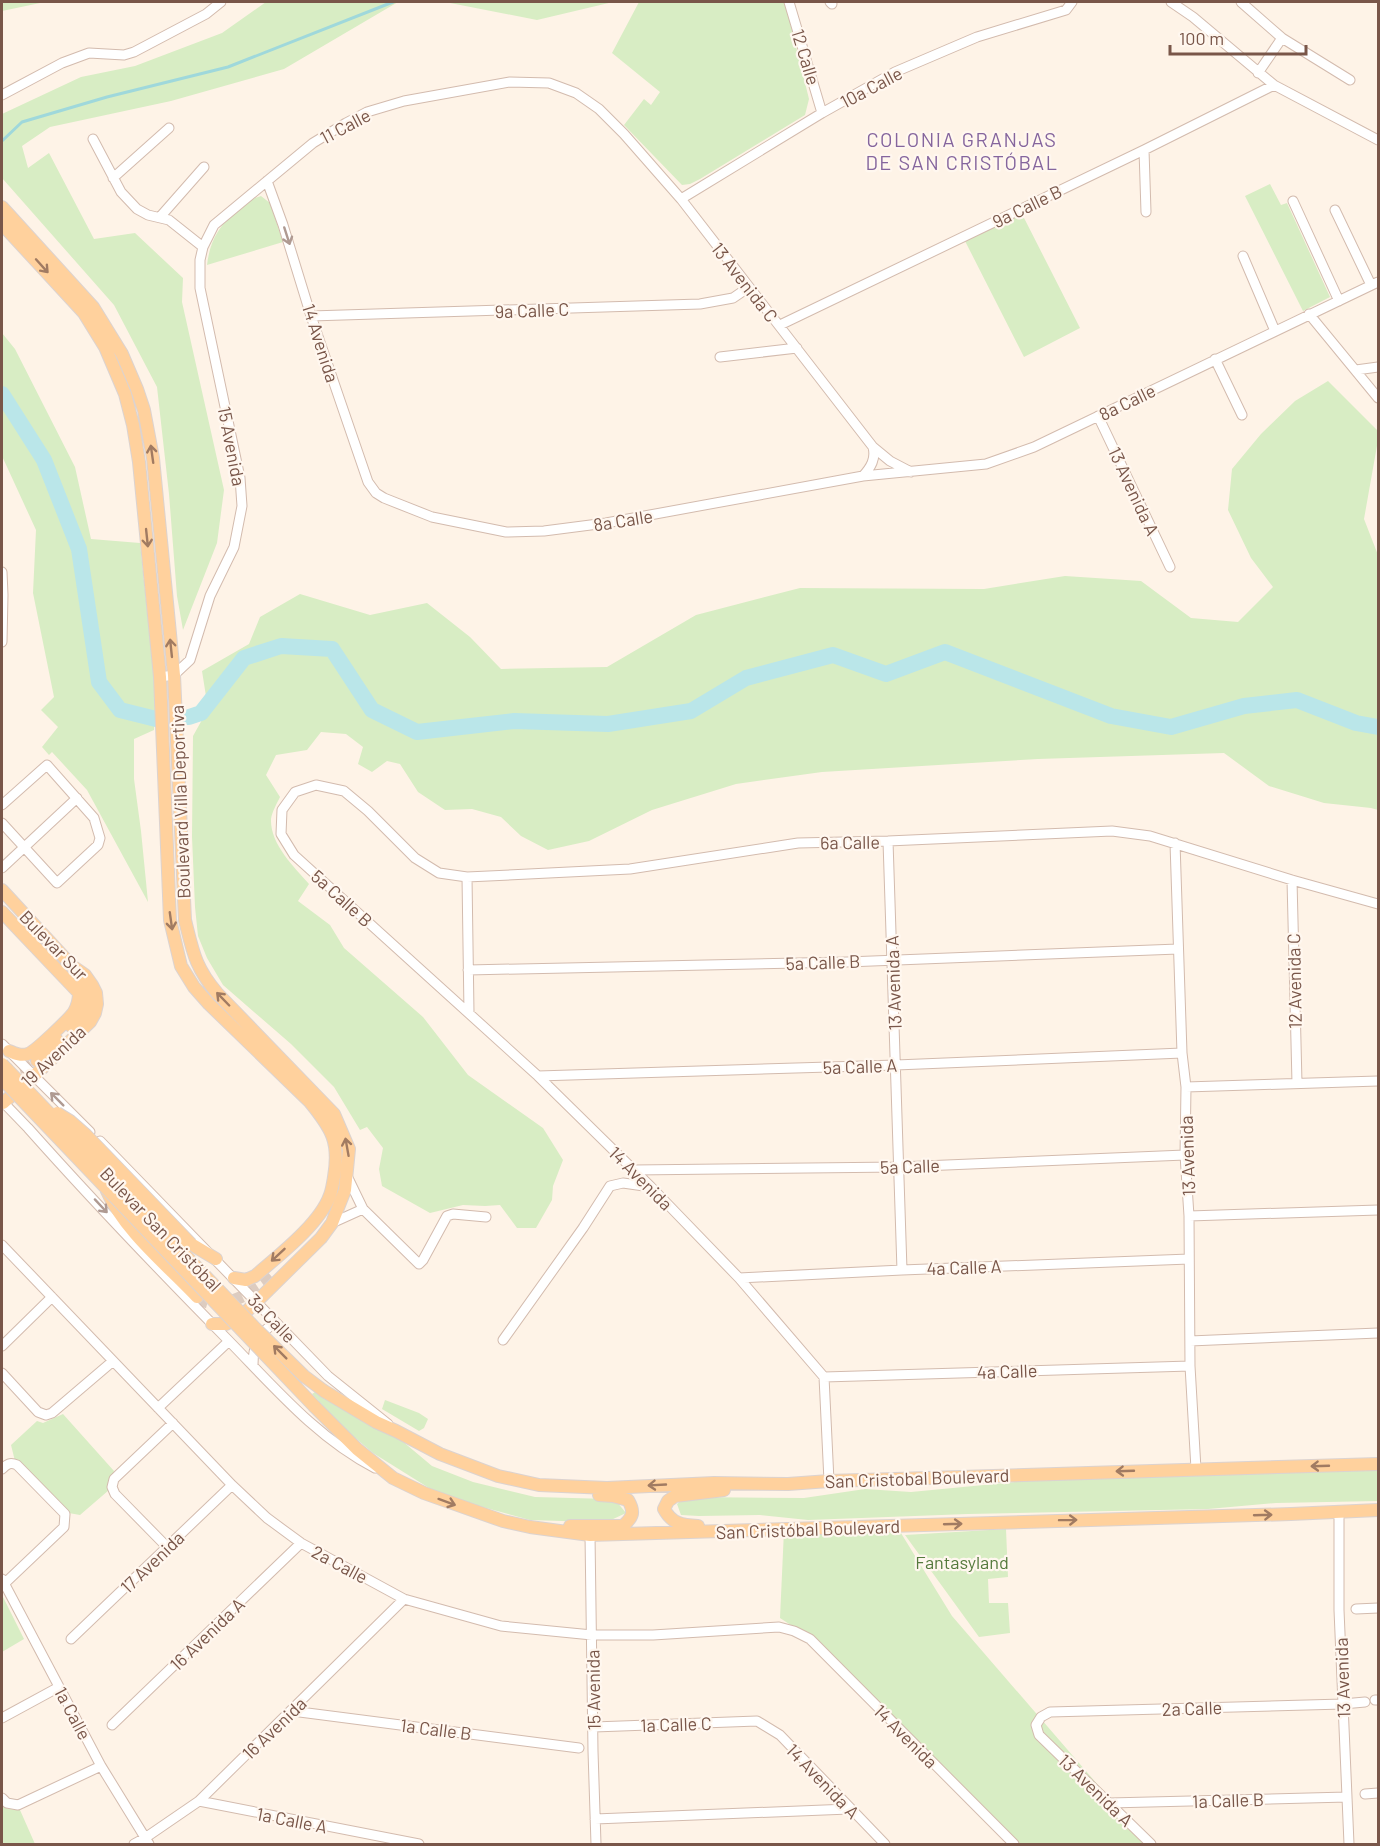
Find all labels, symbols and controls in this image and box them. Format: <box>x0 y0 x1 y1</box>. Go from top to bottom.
scale bar <box>1170 18 1306 56</box>
street label: 12 Calle <box>787 26 825 88</box>
text: 100 m <box>1179 27 1224 49</box>
street label: 10a Calle <box>836 62 906 112</box>
street label: 11 Calle <box>316 104 374 148</box>
district label: COLONIA GRANJAS DE SAN CRISTÓBAL <box>865 127 1059 174</box>
street label: 9a Calle B <box>989 180 1065 232</box>
one-way arrow <box>282 226 293 245</box>
street label: 13 Avenida C <box>707 238 783 326</box>
one-way arrow <box>34 259 49 274</box>
street label: 9a Calle C <box>494 298 570 322</box>
street label: 14 Avenida <box>298 301 344 385</box>
street label: 8a Calle <box>1095 379 1159 425</box>
street label: 15 Avenida <box>213 404 251 488</box>
street label: 13 Avenida A <box>1104 443 1164 539</box>
one-way arrow <box>146 444 157 464</box>
street label: 8a Calle <box>592 504 654 536</box>
one-way arrow <box>142 527 153 547</box>
one-way arrow <box>165 638 176 658</box>
street label: Boulevard Villa Deportiva <box>166 705 194 899</box>
street label: 6a Calle <box>820 830 880 854</box>
street label: 5a Calle B <box>307 865 377 931</box>
street label: Bulevar Sur <box>15 905 93 985</box>
one-way arrow <box>165 911 176 930</box>
street label: 12 Avenida C <box>1282 933 1306 1029</box>
street label: 13 Avenida A <box>880 935 906 1031</box>
street label: 5a Calle B <box>785 950 861 974</box>
one-way arrow <box>216 992 231 1007</box>
street label: 19 Avenida <box>16 1020 90 1092</box>
street label: 5a Calle A <box>822 1054 898 1078</box>
one-way arrow <box>50 1092 65 1107</box>
street label: 13 Avenida <box>1175 1115 1199 1197</box>
one-way arrow <box>341 1138 352 1157</box>
street label: 14 Avenida <box>604 1141 678 1215</box>
street label: 5a Calle <box>880 1154 940 1178</box>
street label: Bulevar San Cristóbal <box>96 1162 226 1296</box>
one-way arrow <box>93 1199 108 1214</box>
one-way arrow <box>271 1248 286 1262</box>
street label: 4a Calle A <box>926 1255 1002 1279</box>
street label: 3a Calle <box>243 1289 301 1347</box>
one-way arrow <box>273 1345 288 1360</box>
street label: 4a Calle <box>976 1359 1038 1383</box>
one-way arrow <box>1311 1460 1331 1471</box>
street label: San Cristobal Boulevard <box>824 1464 1010 1492</box>
one-way arrow <box>1116 1466 1136 1477</box>
one-way arrow <box>648 1480 668 1491</box>
one-way arrow <box>437 1497 455 1508</box>
one-way arrow <box>1252 1509 1272 1521</box>
street label: San Cristóbal Boulevard <box>715 1515 901 1543</box>
one-way arrow <box>1057 1515 1077 1526</box>
one-way arrow <box>942 1518 962 1529</box>
street label: 17 Avenida <box>116 1526 188 1598</box>
street label: 2a Calle <box>308 1540 372 1588</box>
park label: Fantasyland <box>915 1551 1009 1573</box>
street label: 16 Avenida A <box>165 1593 249 1675</box>
street label: 13 Avenida <box>1330 1637 1354 1719</box>
street label: 15 Avenida <box>581 1649 605 1731</box>
street label: 1a Calle <box>50 1683 96 1743</box>
street label: 16 Avenida <box>237 1692 311 1764</box>
street label: 2a Calle <box>1161 1696 1223 1720</box>
street label: 14 Avenida <box>869 1699 943 1773</box>
street label: 1a Calle C <box>640 1712 712 1736</box>
street label: 1a Calle B <box>399 1714 473 1744</box>
street label: 14 Avenida A <box>782 1739 864 1823</box>
street label: 13 Avenida A <box>1054 1749 1138 1831</box>
street label: 1a Calle B <box>1192 1788 1264 1812</box>
street label: 1a Calle A <box>255 1802 329 1838</box>

